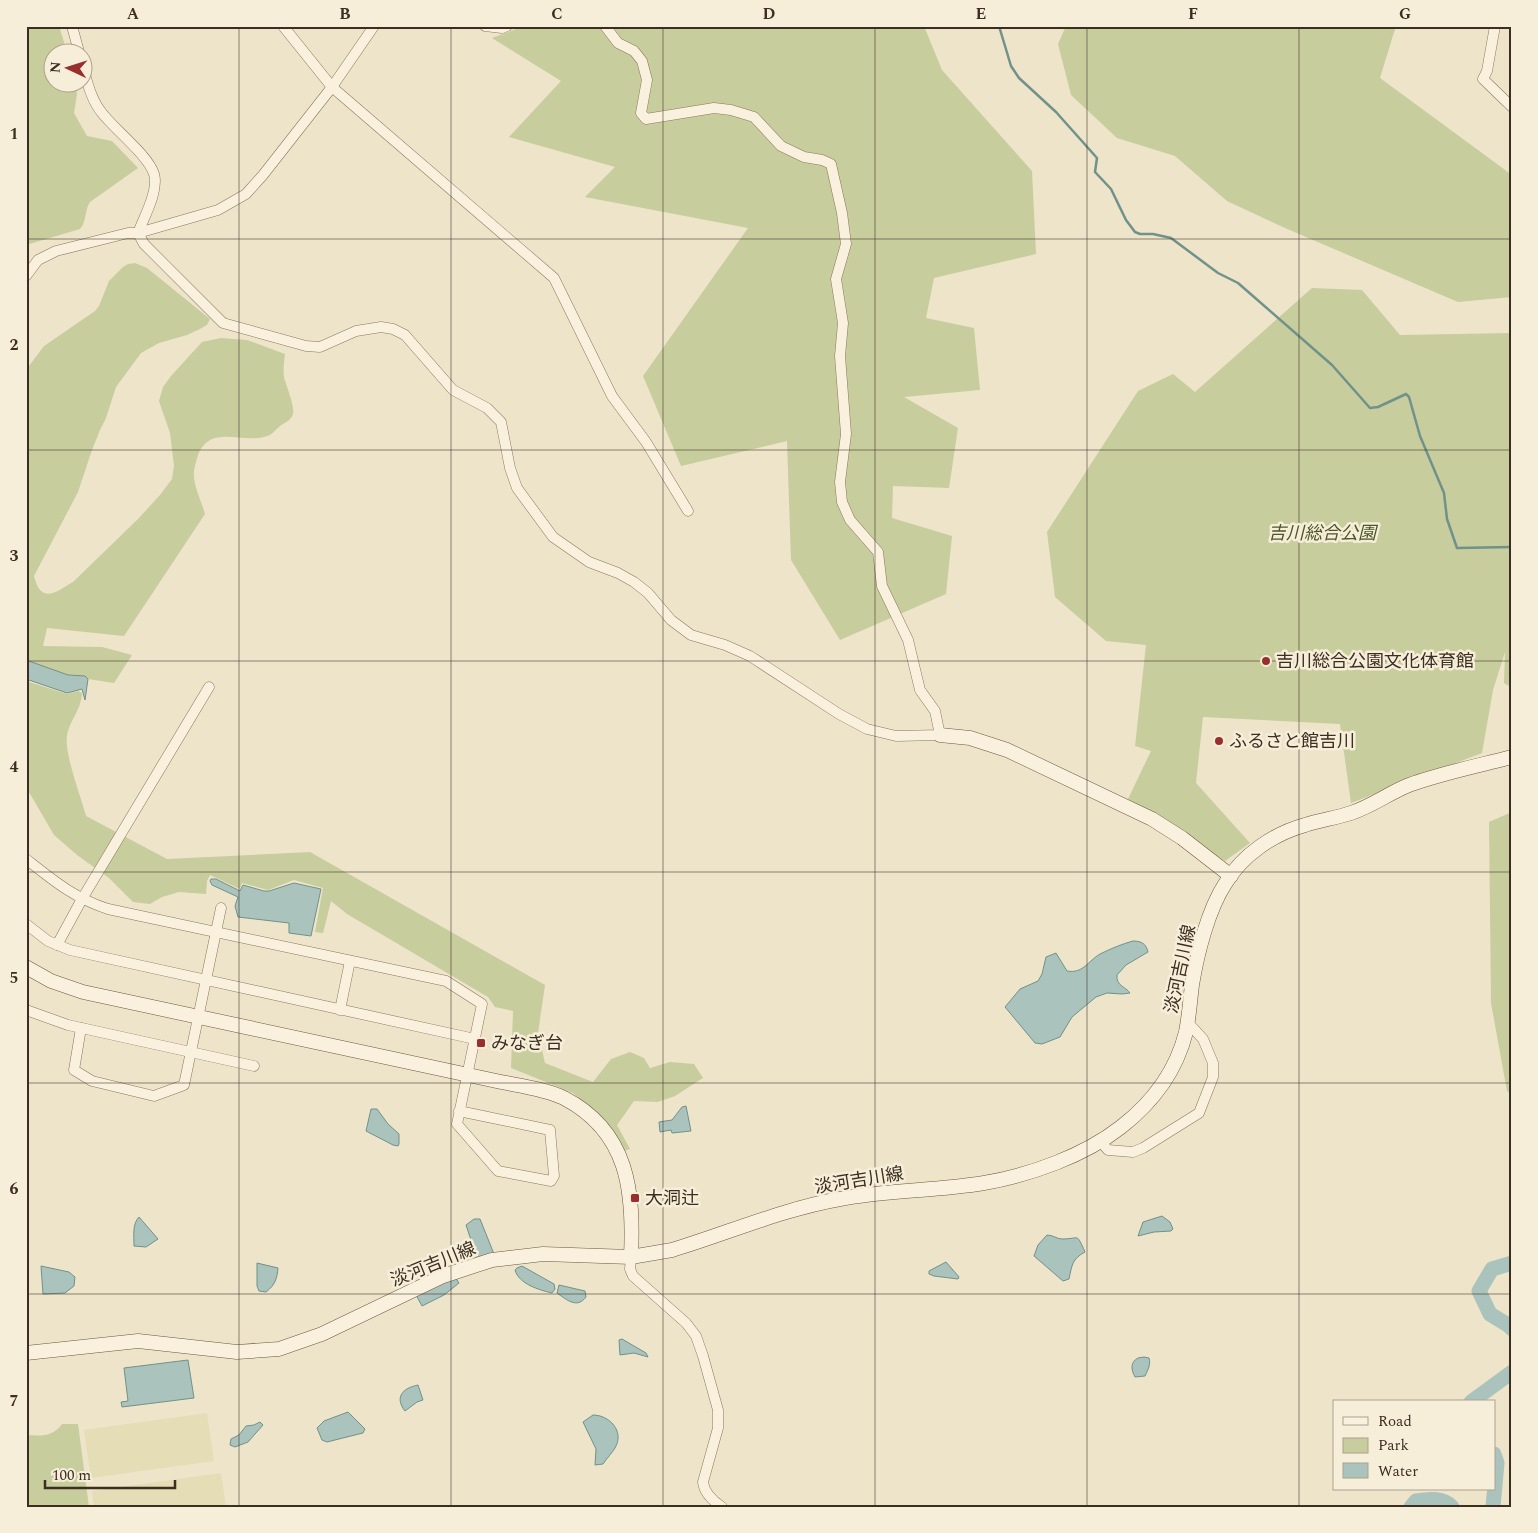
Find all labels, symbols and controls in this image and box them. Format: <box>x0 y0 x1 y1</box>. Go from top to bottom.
text: A <box>127 2 140 26</box>
text: B <box>339 2 351 26</box>
text: C <box>551 2 563 26</box>
text: D <box>763 2 776 26</box>
text: E <box>976 2 986 26</box>
text: F <box>1188 2 1198 26</box>
text: G <box>1399 2 1411 26</box>
north arrow <box>42 42 92 92</box>
text: N <box>45 61 66 74</box>
text: 1 <box>10 122 18 146</box>
text: 2 <box>10 333 19 357</box>
park label: 吉川総合公園 <box>1268 520 1379 547</box>
text: 3 <box>10 544 19 568</box>
place label: 吉川総合公園文化体育館 <box>1276 648 1474 675</box>
marker: 吉川総合公園文化体育館 <box>1260 655 1272 667</box>
place label: ふるさと館吉川 <box>1229 728 1355 755</box>
marker: ふるさと館吉川 <box>1213 735 1225 747</box>
text: 4 <box>10 755 19 779</box>
street label: 淡河吉川線 <box>1158 922 1203 1016</box>
text: 5 <box>10 966 18 990</box>
place label: みなぎ台 <box>491 1030 563 1057</box>
marker: みなぎ台 <box>475 1037 487 1049</box>
street label: 淡河吉川線 <box>813 1160 906 1201</box>
text: 6 <box>10 1177 19 1201</box>
place label: 大洞辻 <box>645 1185 699 1212</box>
marker: 大洞辻 <box>629 1192 641 1204</box>
street label: 淡河吉川線 <box>386 1235 480 1294</box>
text: 7 <box>10 1389 19 1413</box>
legend <box>1333 1400 1496 1490</box>
text: Road <box>1378 1410 1412 1433</box>
text: Park <box>1378 1434 1409 1457</box>
scale bar <box>45 1458 175 1490</box>
text: Water <box>1378 1460 1418 1483</box>
text: 100 m <box>52 1464 91 1487</box>

